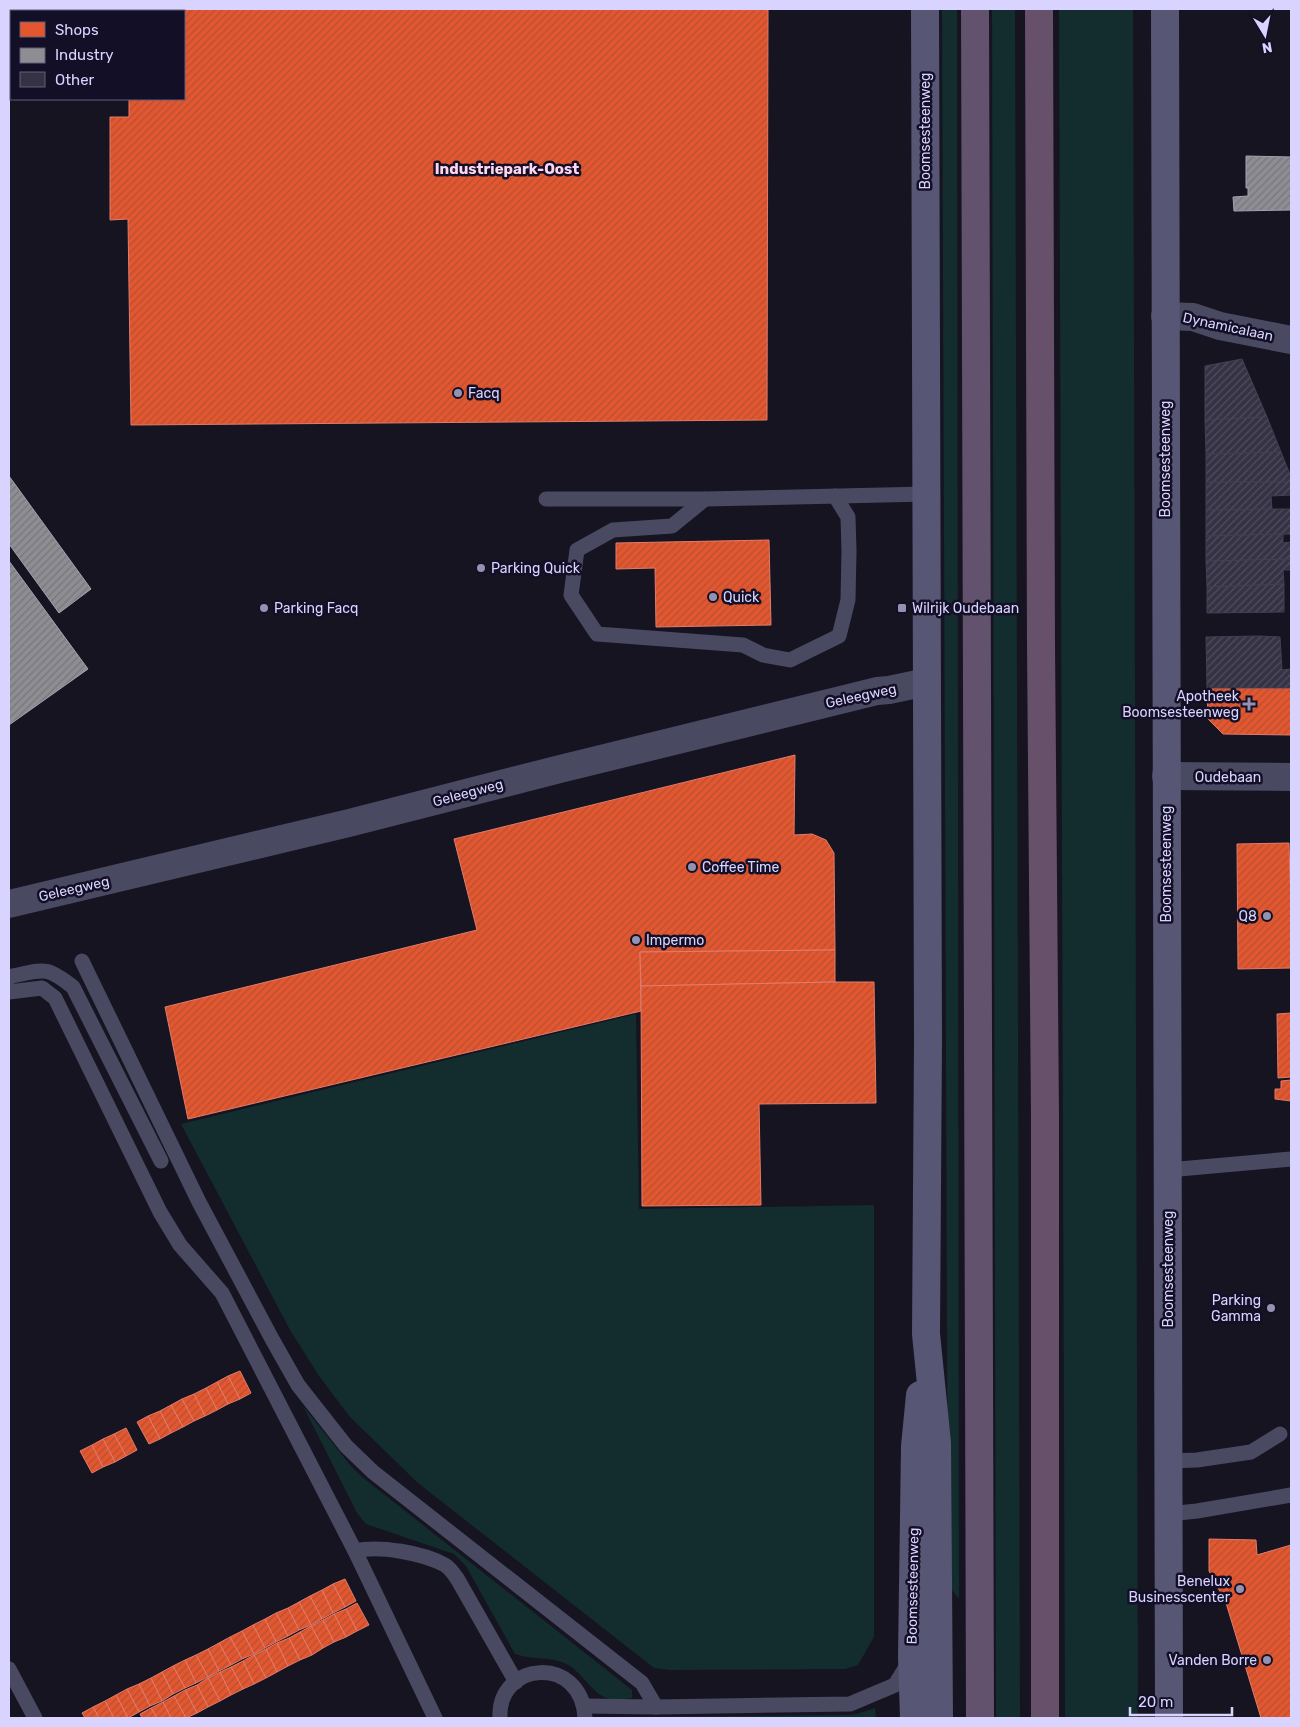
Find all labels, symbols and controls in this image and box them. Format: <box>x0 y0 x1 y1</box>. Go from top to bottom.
legend <box>10 10 185 100</box>
north arrow <box>1240 10 1290 60</box>
text: Shops <box>55 21 99 39</box>
text: N <box>1261 38 1274 57</box>
text: Industry <box>55 46 114 64</box>
text: Other <box>55 71 95 89</box>
street label: Boomsesteenweg <box>917 73 934 189</box>
district label: Industriepark-Oost <box>435 160 579 178</box>
street label: Dynamicalaan <box>1181 309 1275 345</box>
place label: Facq <box>468 385 500 402</box>
marker: Facq <box>452 387 464 399</box>
street label: Boomsesteenweg <box>1157 401 1174 517</box>
place label: Parking Quick <box>491 560 581 577</box>
marker: Parking Quick <box>475 562 487 574</box>
place label: Quick <box>723 589 760 606</box>
marker: Quick <box>707 591 719 603</box>
place label: Parking Facq <box>274 600 358 617</box>
place label: Wilrijk Oudebaan <box>912 600 1019 617</box>
marker: Parking Facq <box>258 602 270 614</box>
marker: Wilrijk Oudebaan <box>896 602 908 614</box>
street label: Geleegweg <box>824 680 898 712</box>
place label: Apotheek Boomsesteenweg <box>1122 688 1240 721</box>
marker: Apotheek Boomsesteenweg <box>1243 698 1255 710</box>
street label: Oudebaan <box>1195 769 1261 786</box>
street label: Geleegweg <box>431 775 505 811</box>
street label: Boomsesteenweg <box>1158 806 1175 922</box>
place label: Coffee Time <box>702 859 779 876</box>
marker: Coffee Time <box>686 861 698 873</box>
street label: Geleegweg <box>37 873 111 905</box>
place label: Q8 <box>1239 908 1257 925</box>
marker: Q8 <box>1261 910 1273 922</box>
place label: Impermo <box>646 932 704 949</box>
marker: Impermo <box>630 934 642 946</box>
street label: Boomsesteenweg <box>1160 1211 1177 1327</box>
place label: Parking Gamma <box>1211 1292 1261 1325</box>
marker: Parking Gamma <box>1265 1302 1277 1314</box>
street label: Boomsesteenweg <box>903 1527 923 1645</box>
place label: Benelux Businesscenter <box>1129 1573 1231 1606</box>
marker: Benelux Businesscenter <box>1234 1583 1246 1595</box>
place label: Vanden Borre <box>1169 1652 1257 1669</box>
marker: Vanden Borre <box>1261 1654 1273 1666</box>
scale bar <box>1130 1684 1232 1716</box>
text: 20 m <box>1138 1693 1173 1711</box>

